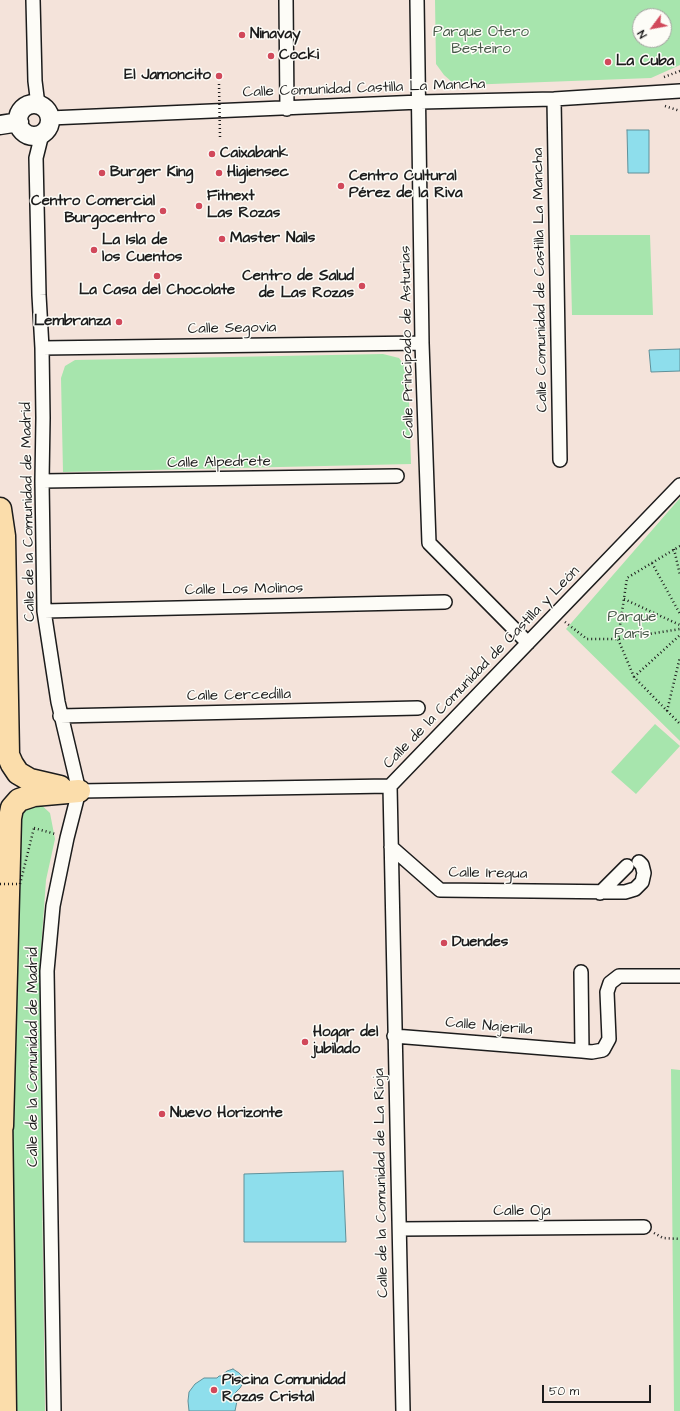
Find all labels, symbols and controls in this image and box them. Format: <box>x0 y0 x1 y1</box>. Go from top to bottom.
north arrow <box>632 8 672 48</box>
park label: Parque Otero Besteiro <box>433 24 529 59</box>
place label: Ninavay <box>250 26 300 44</box>
text: N <box>634 27 650 41</box>
marker: Ninavay <box>237 30 247 40</box>
place label: Cocki <box>279 47 319 65</box>
marker: Cocki <box>266 51 276 61</box>
place label: La Cuba <box>616 53 674 71</box>
marker: La Cuba <box>603 57 613 67</box>
place label: El Jamoncito <box>124 67 211 85</box>
marker: El Jamoncito <box>214 71 224 81</box>
street label: Calle Comunidad Castilla La Mancha <box>242 76 486 102</box>
place label: Caixabank <box>220 145 288 163</box>
street label: Calle Comunidad de Castilla La Mancha <box>530 148 552 412</box>
marker: Caixabank <box>207 149 217 159</box>
place label: Burger King <box>110 164 193 182</box>
place label: Higiensec <box>227 164 289 182</box>
marker: Burger King <box>97 168 107 178</box>
marker: Higiensec <box>214 168 224 178</box>
place label: Centro Cultural Pérez de la Riva <box>349 168 463 203</box>
marker: Centro Cultural Pérez de la Riva <box>336 181 346 191</box>
place label: Fitnext Las Rozas <box>207 188 280 223</box>
place label: Centro Comercial Burgocentro <box>31 193 155 228</box>
marker: Fitnext Las Rozas <box>194 201 204 211</box>
marker: Centro Comercial Burgocentro <box>158 206 168 216</box>
place label: Master Nails <box>230 230 315 248</box>
place label: La Isla de los Cuentos <box>102 232 182 267</box>
marker: Master Nails <box>217 234 227 244</box>
marker: La Isla de los Cuentos <box>89 245 99 255</box>
street label: Calle Principado de Asturias <box>397 245 419 439</box>
place label: Centro de Salud de Las Rozas <box>242 268 354 303</box>
marker: La Casa del Chocolate <box>152 271 162 281</box>
marker: Centro de Salud de Las Rozas <box>357 281 367 291</box>
place label: La Casa del Chocolate <box>79 282 235 300</box>
place label: Lembranza <box>34 313 111 331</box>
marker: Lembranza <box>114 317 124 327</box>
street label: Calle Segovia <box>188 319 276 339</box>
street label: Calle de la Comunidad de Madrid <box>18 402 40 622</box>
street label: Calle Alpedrete <box>167 453 271 473</box>
street label: Calle de la Comunidad de Castilla y León <box>380 563 584 773</box>
street label: Calle Los Molinos <box>185 580 303 600</box>
park label: Parque París <box>608 609 656 644</box>
street label: Calle Cercedilla <box>187 686 291 706</box>
street label: Calle Iregua <box>448 864 528 884</box>
place label: Duendes <box>452 934 508 952</box>
marker: Duendes <box>439 938 449 948</box>
street label: Calle de la Comunidad de Madrid <box>25 947 43 1167</box>
street label: Calle Najerilla <box>444 1014 534 1040</box>
place label: Hogar del jubilado <box>313 1024 378 1059</box>
marker: Hogar del jubilado <box>300 1037 310 1047</box>
street label: Calle de la Comunidad de La Rioja <box>371 1068 393 1298</box>
place label: Nuevo Horizonte <box>170 1105 283 1123</box>
marker: Nuevo Horizonte <box>157 1109 167 1119</box>
street label: Calle Oja <box>493 1203 551 1221</box>
place label: Piscina Comunidad Rozas Cristal <box>222 1372 345 1407</box>
scale bar <box>544 1377 653 1403</box>
text: 50 m <box>549 1383 579 1400</box>
marker: Piscina Comunidad Rozas Cristal <box>209 1385 219 1395</box>

